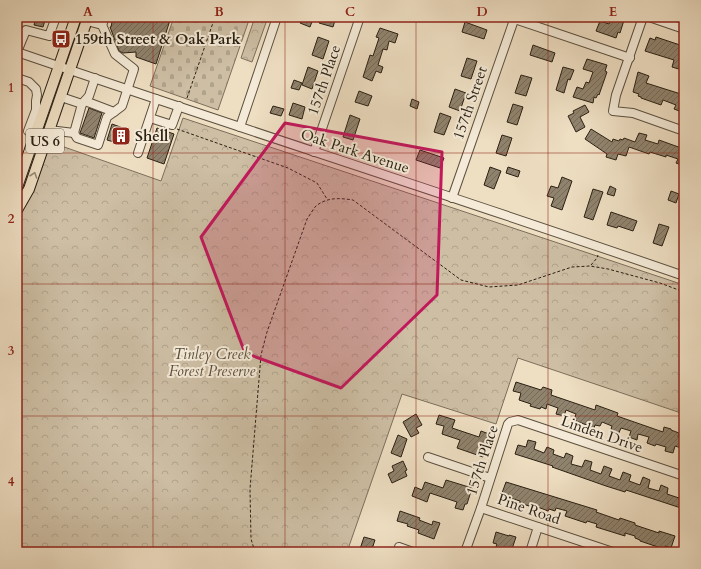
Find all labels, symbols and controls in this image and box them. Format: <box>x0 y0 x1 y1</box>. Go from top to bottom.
text: A <box>83 3 93 21</box>
text: B <box>214 3 224 21</box>
text: C <box>345 3 355 21</box>
text: D <box>476 3 488 21</box>
text: E <box>609 3 617 21</box>
bus stop icon: 159th Street & Oak Park <box>50 28 72 50</box>
place label: 159th Street & Oak Park <box>75 29 241 49</box>
street label: 157th Place <box>303 42 345 118</box>
street label: 157th Street <box>448 64 492 142</box>
text: 1 <box>8 79 14 97</box>
street label: Oak Park Avenue <box>298 124 412 178</box>
building icon: Shell <box>110 125 132 147</box>
place label: Shell <box>135 126 169 146</box>
road number: US 6 <box>26 129 64 153</box>
one-way arrow <box>29 172 37 179</box>
text: 2 <box>8 210 15 228</box>
text: 3 <box>8 342 15 360</box>
park label: Tinley Creek Forest Preserve <box>169 344 255 381</box>
street label: Linden Drive <box>558 411 646 457</box>
street label: 157th Place <box>461 422 503 498</box>
text: 4 <box>8 473 15 491</box>
street label: Pine Road <box>495 489 563 529</box>

